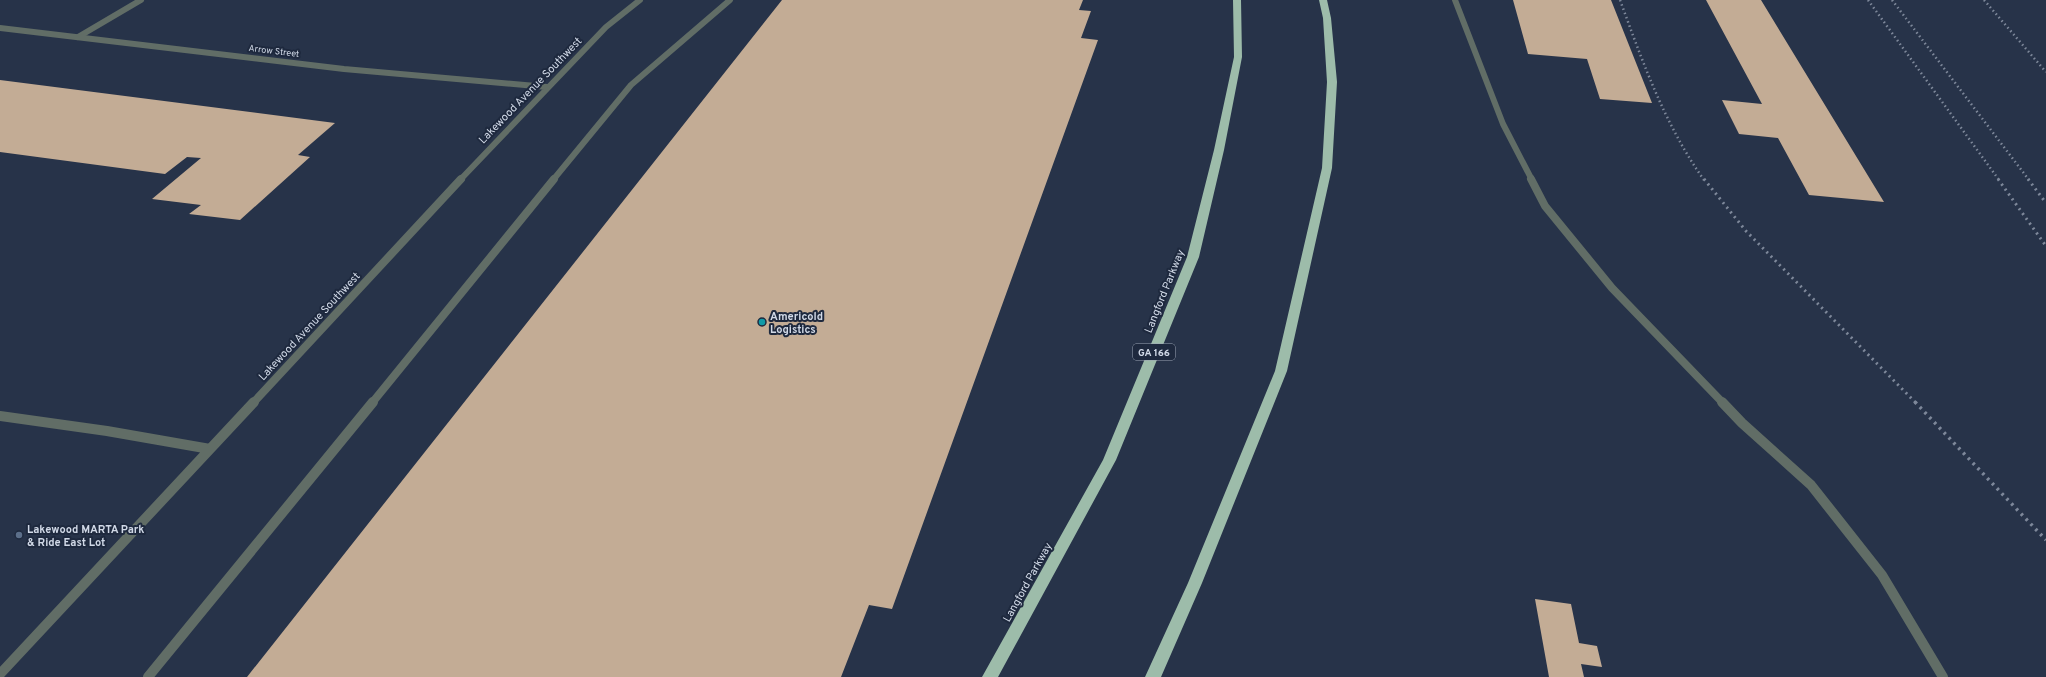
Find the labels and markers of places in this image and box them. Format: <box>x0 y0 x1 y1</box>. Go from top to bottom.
place label: Americold Logistics <box>770 310 823 337</box>
marker: Americold Logistics <box>757 317 767 327</box>
place label: Lakewood MARTA Park & Ride East Lot <box>27 523 145 550</box>
marker: Lakewood MARTA Park & Ride East Lot <box>14 530 24 540</box>

